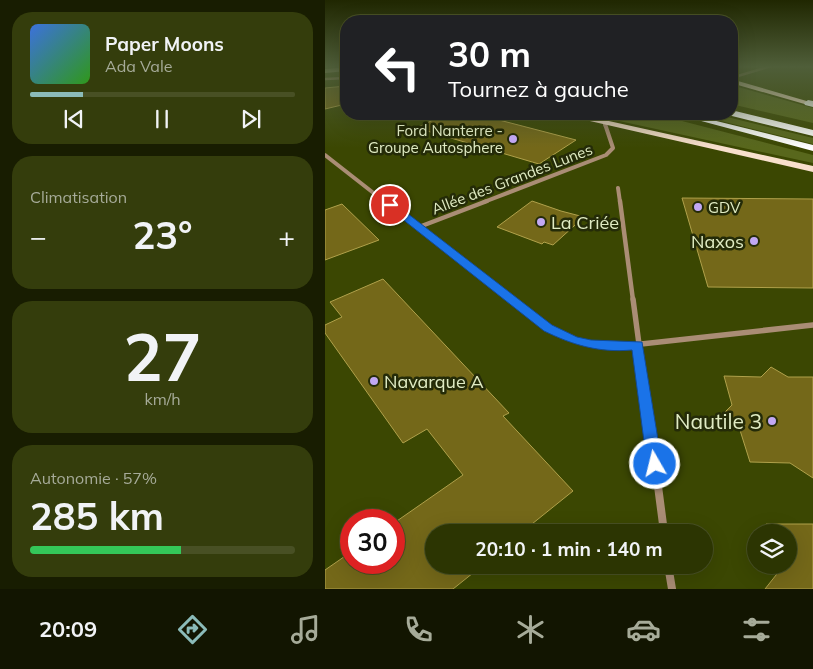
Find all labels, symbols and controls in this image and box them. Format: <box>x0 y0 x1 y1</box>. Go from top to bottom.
text: Paper Moons <box>105 32 224 56</box>
text: 30 m <box>448 32 531 76</box>
icon: left <box>365 35 430 100</box>
text: Ada Vale <box>105 56 172 76</box>
text: Tournez à gauche <box>448 75 629 103</box>
icon: previous <box>60 105 88 133</box>
icon: pause <box>148 105 176 133</box>
icon: next <box>237 105 265 133</box>
place label: Ford Nanterre - Groupe Autosphere <box>368 121 503 157</box>
marker: Ford Nanterre - Groupe Autosphere <box>507 133 519 145</box>
street label: Allée des Grandes Lunes <box>429 140 595 218</box>
pin <box>369 184 411 226</box>
text: Climatisation <box>30 187 127 207</box>
icon: arrive <box>376 191 404 219</box>
place label: GDV <box>708 198 741 217</box>
marker: GDV <box>692 201 704 213</box>
text: 23° <box>132 211 193 259</box>
place label: La Criée <box>551 211 619 234</box>
marker: La Criée <box>535 216 547 228</box>
text: − <box>30 219 47 254</box>
text: + <box>278 219 295 254</box>
place label: Naxos <box>691 230 744 253</box>
marker: Naxos <box>748 235 760 247</box>
text: 27 <box>123 316 202 397</box>
place label: Navarque A <box>384 370 484 393</box>
marker: Navarque A <box>368 375 380 387</box>
text: km/h <box>144 389 181 409</box>
place label: Nautile 3 <box>675 408 762 434</box>
marker: Nautile 3 <box>766 415 778 427</box>
position arrow <box>628 437 680 489</box>
text: Autonomie · 57% <box>30 468 157 488</box>
text: 285 km <box>30 492 164 540</box>
speed limit sign: 30 <box>340 509 405 574</box>
map controls <box>747 524 797 574</box>
button: layers <box>747 524 797 574</box>
text: 20:10 · 1 min · 140 m <box>475 537 663 561</box>
icon: directions <box>175 612 210 647</box>
icon: music <box>288 612 323 647</box>
icon: phone <box>401 612 436 647</box>
icon: climate <box>513 612 548 647</box>
icon: car <box>626 612 661 647</box>
icon: filters <box>739 612 774 647</box>
text: 20:09 <box>39 615 97 643</box>

